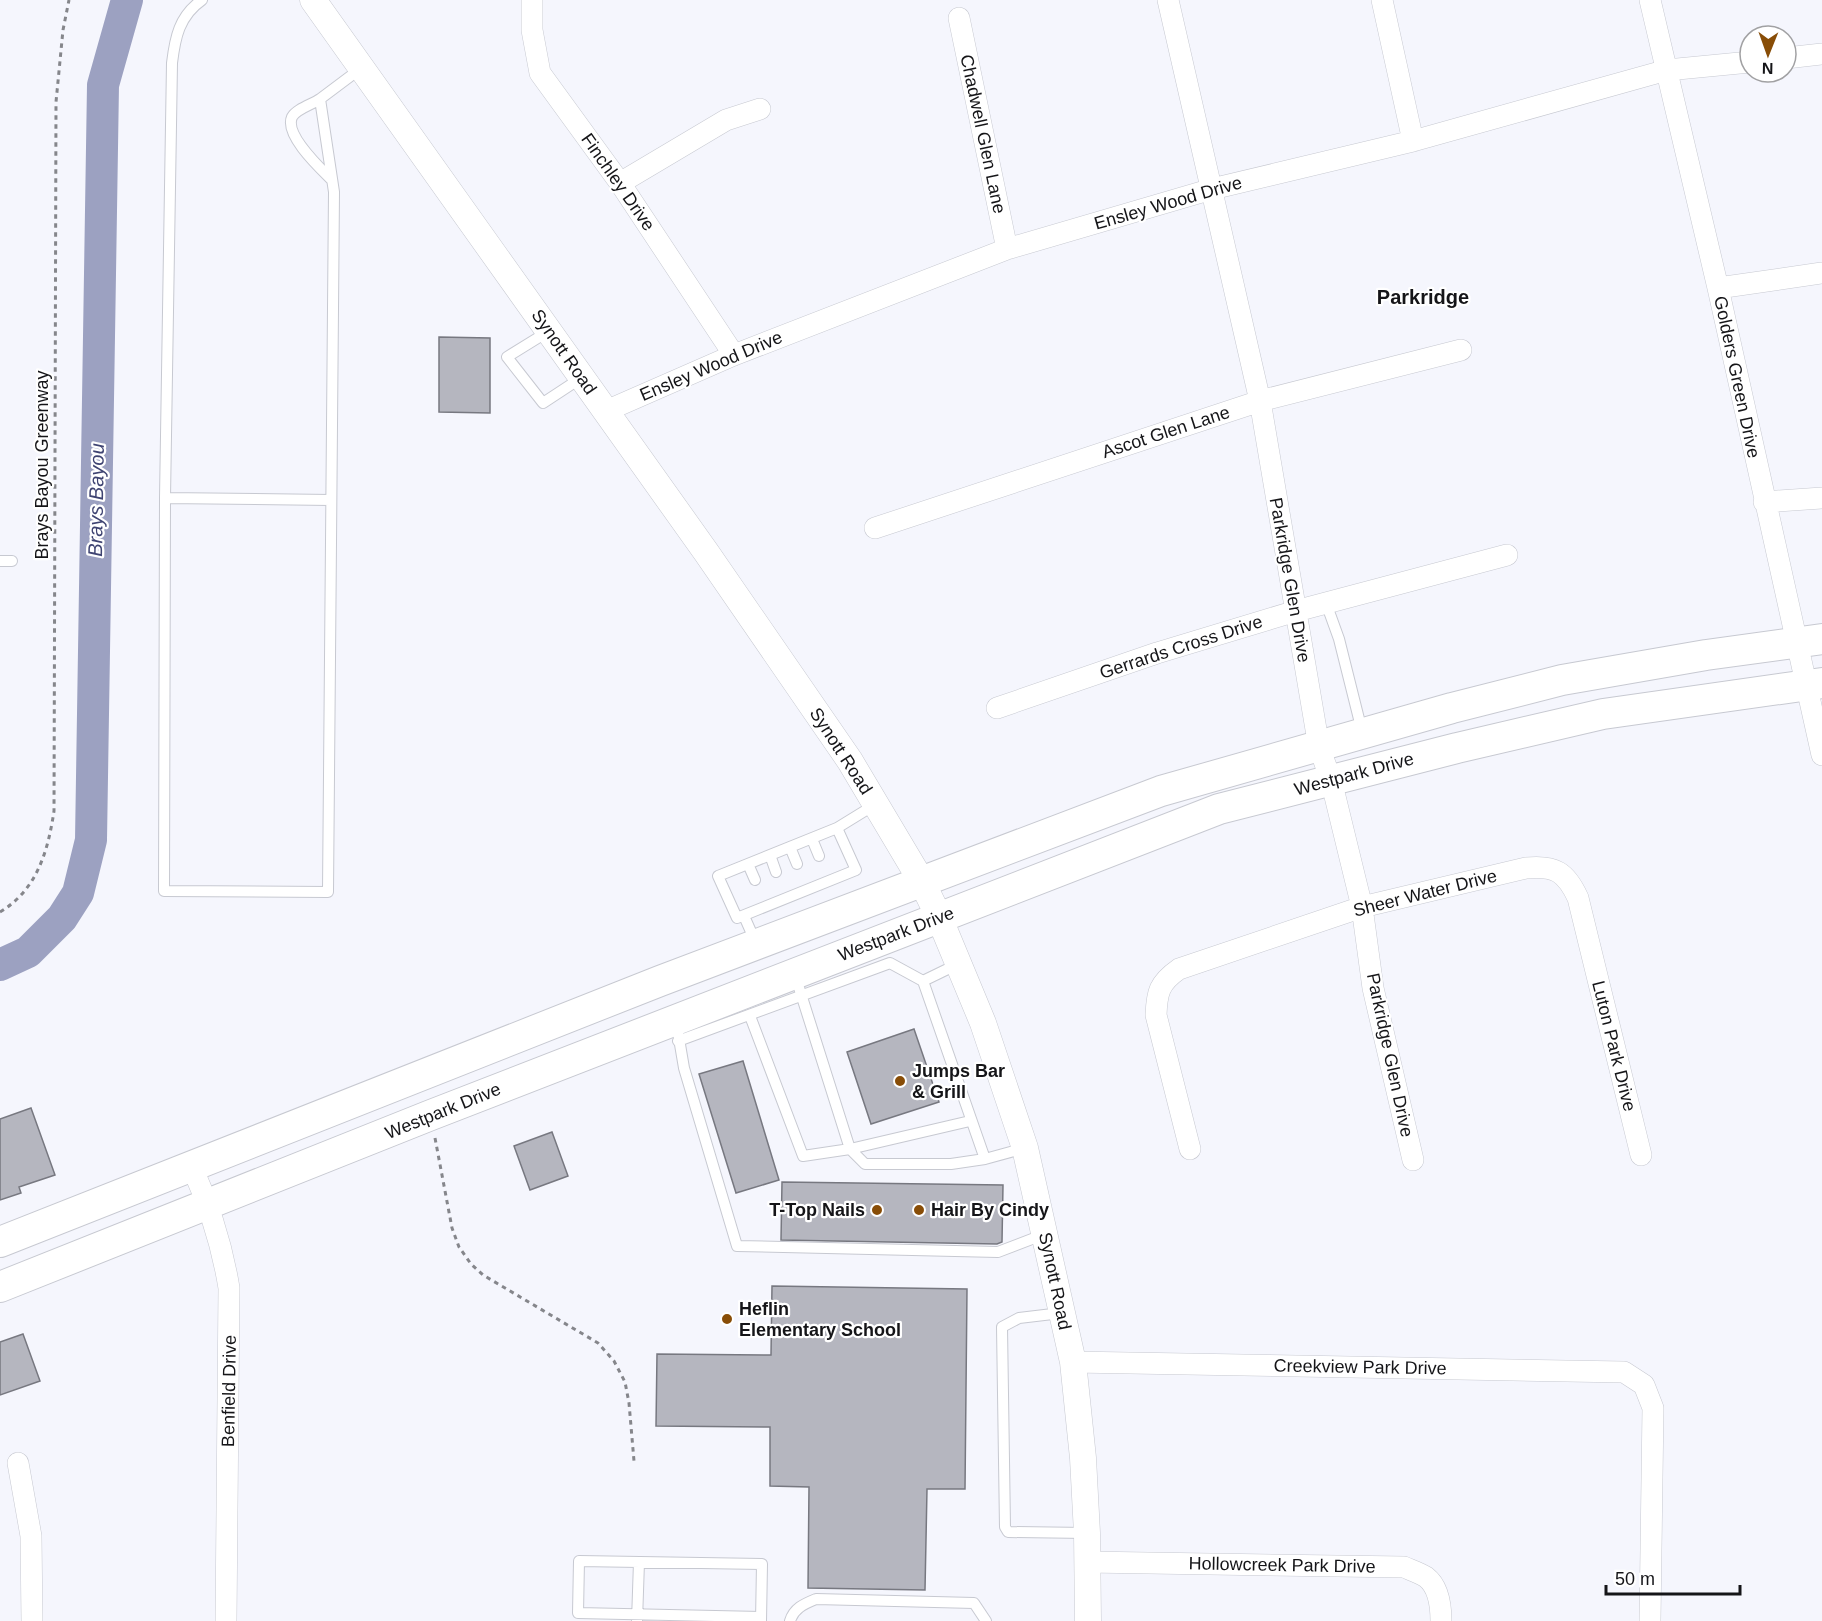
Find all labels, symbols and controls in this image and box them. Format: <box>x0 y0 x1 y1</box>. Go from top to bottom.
north arrow <box>1738 24 1798 84</box>
street label: Chadwell Glen Lane <box>956 53 1010 215</box>
text: N <box>1762 60 1774 77</box>
street label: Finchley Drive <box>577 130 659 234</box>
street label: Ensley Wood Drive <box>1092 172 1244 234</box>
district label: Parkridge <box>1377 286 1469 308</box>
street label: Golders Green Drive <box>1710 294 1764 460</box>
street label: Synott Road <box>527 306 601 398</box>
street label: Ensley Wood Drive <box>637 327 785 405</box>
street label: Brays Bayou Greenway <box>32 370 52 560</box>
street label: Ascot Glen Lane <box>1100 402 1232 462</box>
water label: Brays Bayou <box>84 443 108 557</box>
street label: Parkridge Glen Drive <box>1266 496 1314 664</box>
street label: Gerrards Cross Drive <box>1097 611 1265 683</box>
street label: Synott Road <box>806 704 876 798</box>
street label: Westpark Drive <box>1292 748 1416 800</box>
street label: Sheer Water Drive <box>1351 865 1499 921</box>
street label: Westpark Drive <box>835 903 957 965</box>
street label: Parkridge Glen Drive <box>1363 971 1417 1139</box>
street label: Luton Park Drive <box>1588 979 1640 1113</box>
place label: Jumps Bar & Grill <box>912 1061 1005 1102</box>
marker: Jumps Bar & Grill <box>893 1074 907 1088</box>
street label: Westpark Drive <box>382 1079 504 1143</box>
place label: T-Top Nails <box>769 1200 865 1220</box>
place label: Hair By Cindy <box>931 1200 1049 1220</box>
marker: T-Top Nails <box>870 1203 884 1217</box>
marker: Hair By Cindy <box>912 1203 926 1217</box>
street label: Synott Road <box>1035 1230 1075 1332</box>
place label: Heflin Elementary School <box>739 1299 901 1340</box>
marker: Heflin Elementary School <box>720 1312 734 1326</box>
street label: Benfield Drive <box>218 1335 240 1447</box>
street label: Creekview Park Drive <box>1273 1355 1447 1379</box>
street label: Hollowcreek Park Drive <box>1188 1553 1376 1577</box>
scale bar <box>1606 1558 1740 1596</box>
text: 50 m <box>1615 1569 1655 1589</box>

